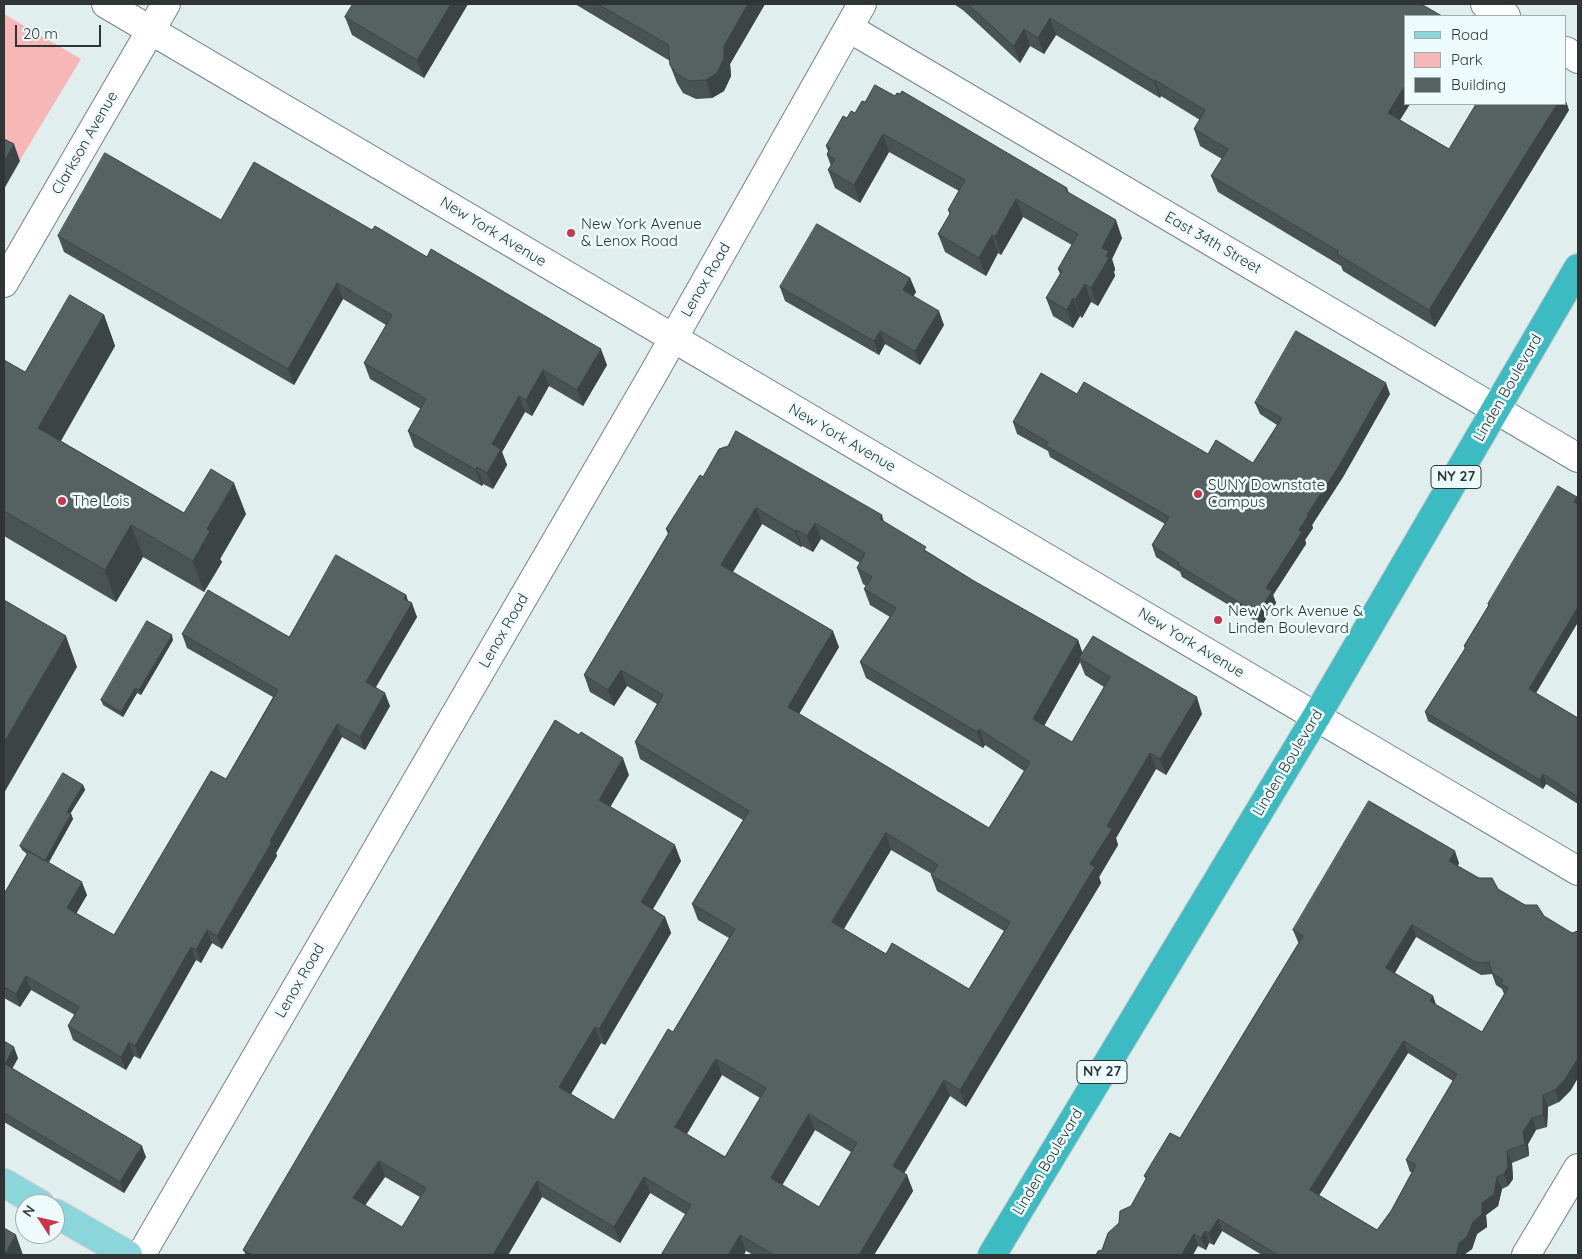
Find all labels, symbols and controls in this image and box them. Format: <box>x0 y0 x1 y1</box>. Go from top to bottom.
scale bar <box>18 15 104 47</box>
legend <box>1404 15 1567 105</box>
text: 20 m <box>23 24 58 43</box>
text: Road <box>1451 25 1488 44</box>
text: Park <box>1451 50 1483 69</box>
text: Building <box>1451 75 1506 94</box>
street label: Clarkson Avenue <box>48 88 122 198</box>
street label: New York Avenue <box>437 193 549 271</box>
street label: East 34th Street <box>1162 208 1264 278</box>
place label: New York Avenue & Lenox Road <box>581 215 702 250</box>
marker: New York Avenue & Lenox Road <box>565 227 577 239</box>
street label: Lenox Road <box>678 240 734 320</box>
street label: Linden Boulevard <box>1470 331 1546 445</box>
street label: New York Avenue <box>785 400 899 476</box>
road number: NY 27 <box>1431 466 1481 488</box>
place label: SUNY Downstate Campus <box>1208 476 1325 511</box>
marker: SUNY Downstate Campus <box>1192 488 1204 500</box>
place label: The Lois <box>72 492 129 510</box>
marker: The Lois <box>56 495 68 507</box>
street label: Lenox Road <box>476 591 532 671</box>
place label: New York Avenue & Linden Boulevard <box>1228 602 1363 637</box>
street label: New York Avenue <box>1135 604 1247 682</box>
marker: New York Avenue & Linden Boulevard <box>1212 614 1224 626</box>
street label: Linden Boulevard <box>1249 707 1327 819</box>
street label: Lenox Road <box>272 941 328 1021</box>
road number: NY 27 <box>1077 1060 1127 1084</box>
street label: Linden Boulevard <box>1009 1106 1087 1218</box>
north arrow <box>15 1194 65 1244</box>
text: N <box>18 1202 39 1220</box>

